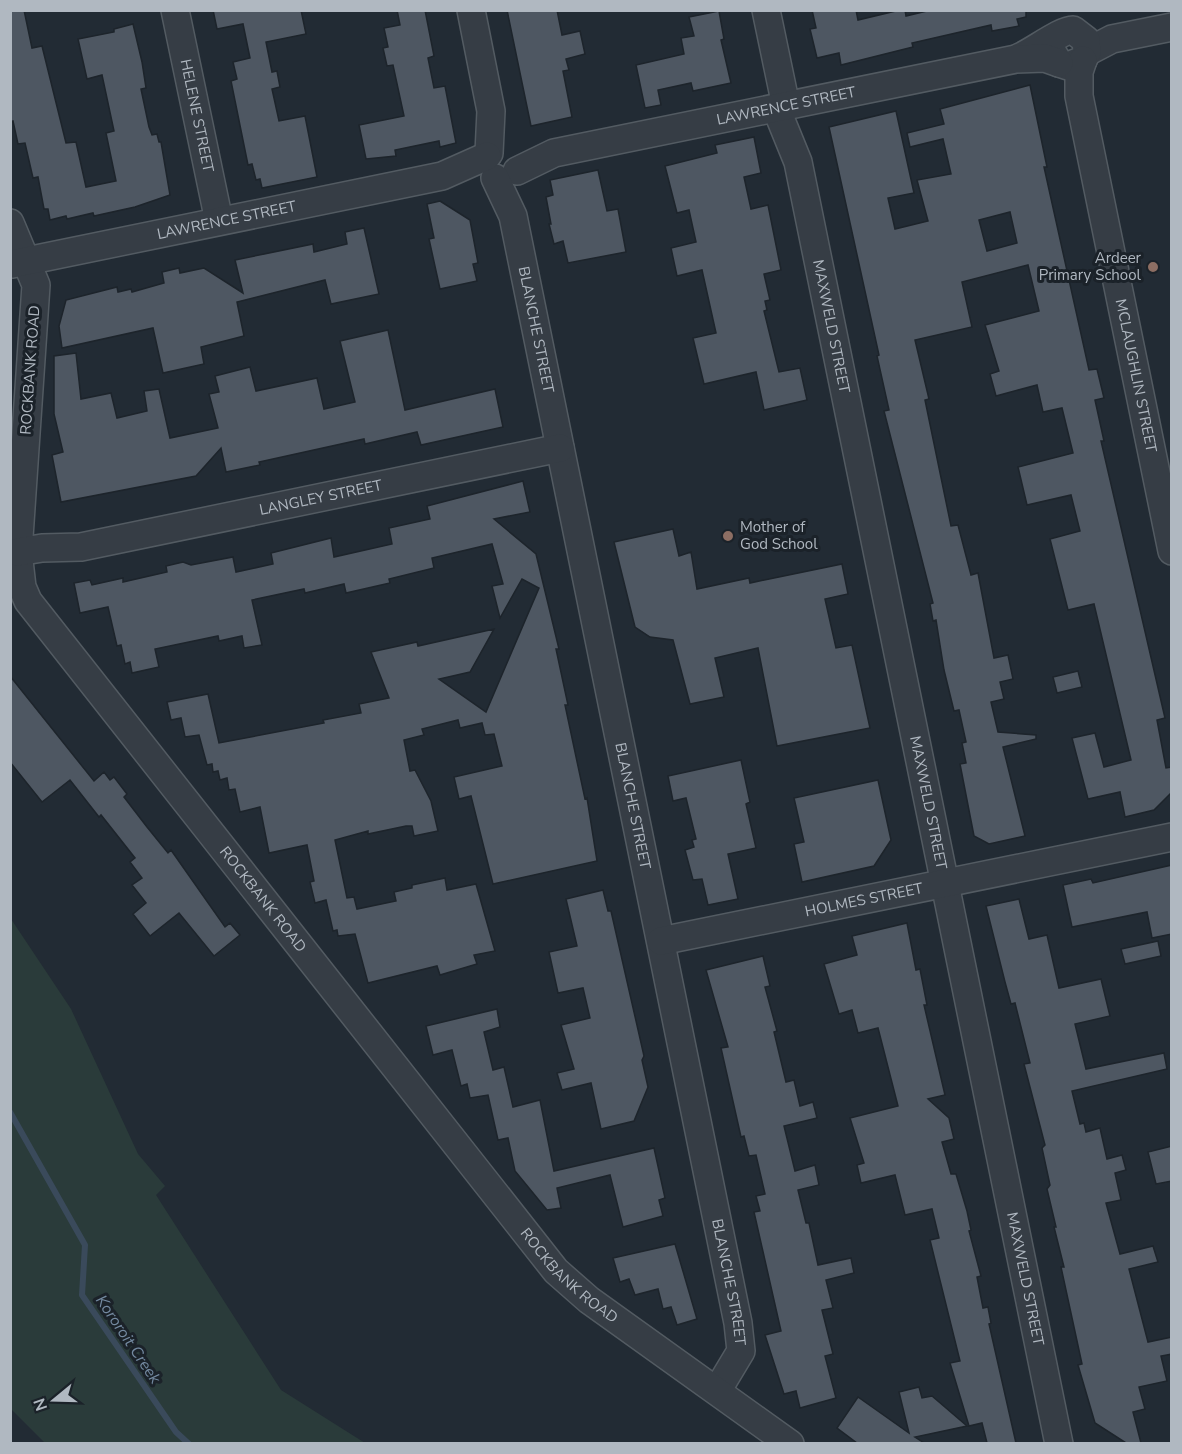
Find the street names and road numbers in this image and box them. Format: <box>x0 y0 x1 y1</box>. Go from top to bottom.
street label: HELENE STREET <box>175 57 219 174</box>
street label: LAWRENCE STREET <box>715 82 857 130</box>
street label: LAWRENCE STREET <box>155 196 298 244</box>
street label: MAXWELD STREET <box>808 258 855 395</box>
street label: BLANCHE STREET <box>513 265 559 395</box>
street label: MCLAUGHLIN STREET <box>1111 297 1162 454</box>
street label: ROCKBANK ROAD <box>16 305 44 435</box>
street label: LANGLEY STREET <box>257 475 384 520</box>
street label: MAXWELD STREET <box>905 734 952 871</box>
street label: BLANCHE STREET <box>610 741 656 871</box>
street label: ROCKBANK ROAD <box>215 842 311 956</box>
street label: HOLMES STREET <box>803 878 925 921</box>
street label: MAXWELD STREET <box>1002 1210 1049 1347</box>
street label: BLANCHE STREET <box>707 1217 750 1347</box>
street label: ROCKBANK ROAD <box>516 1224 622 1328</box>

